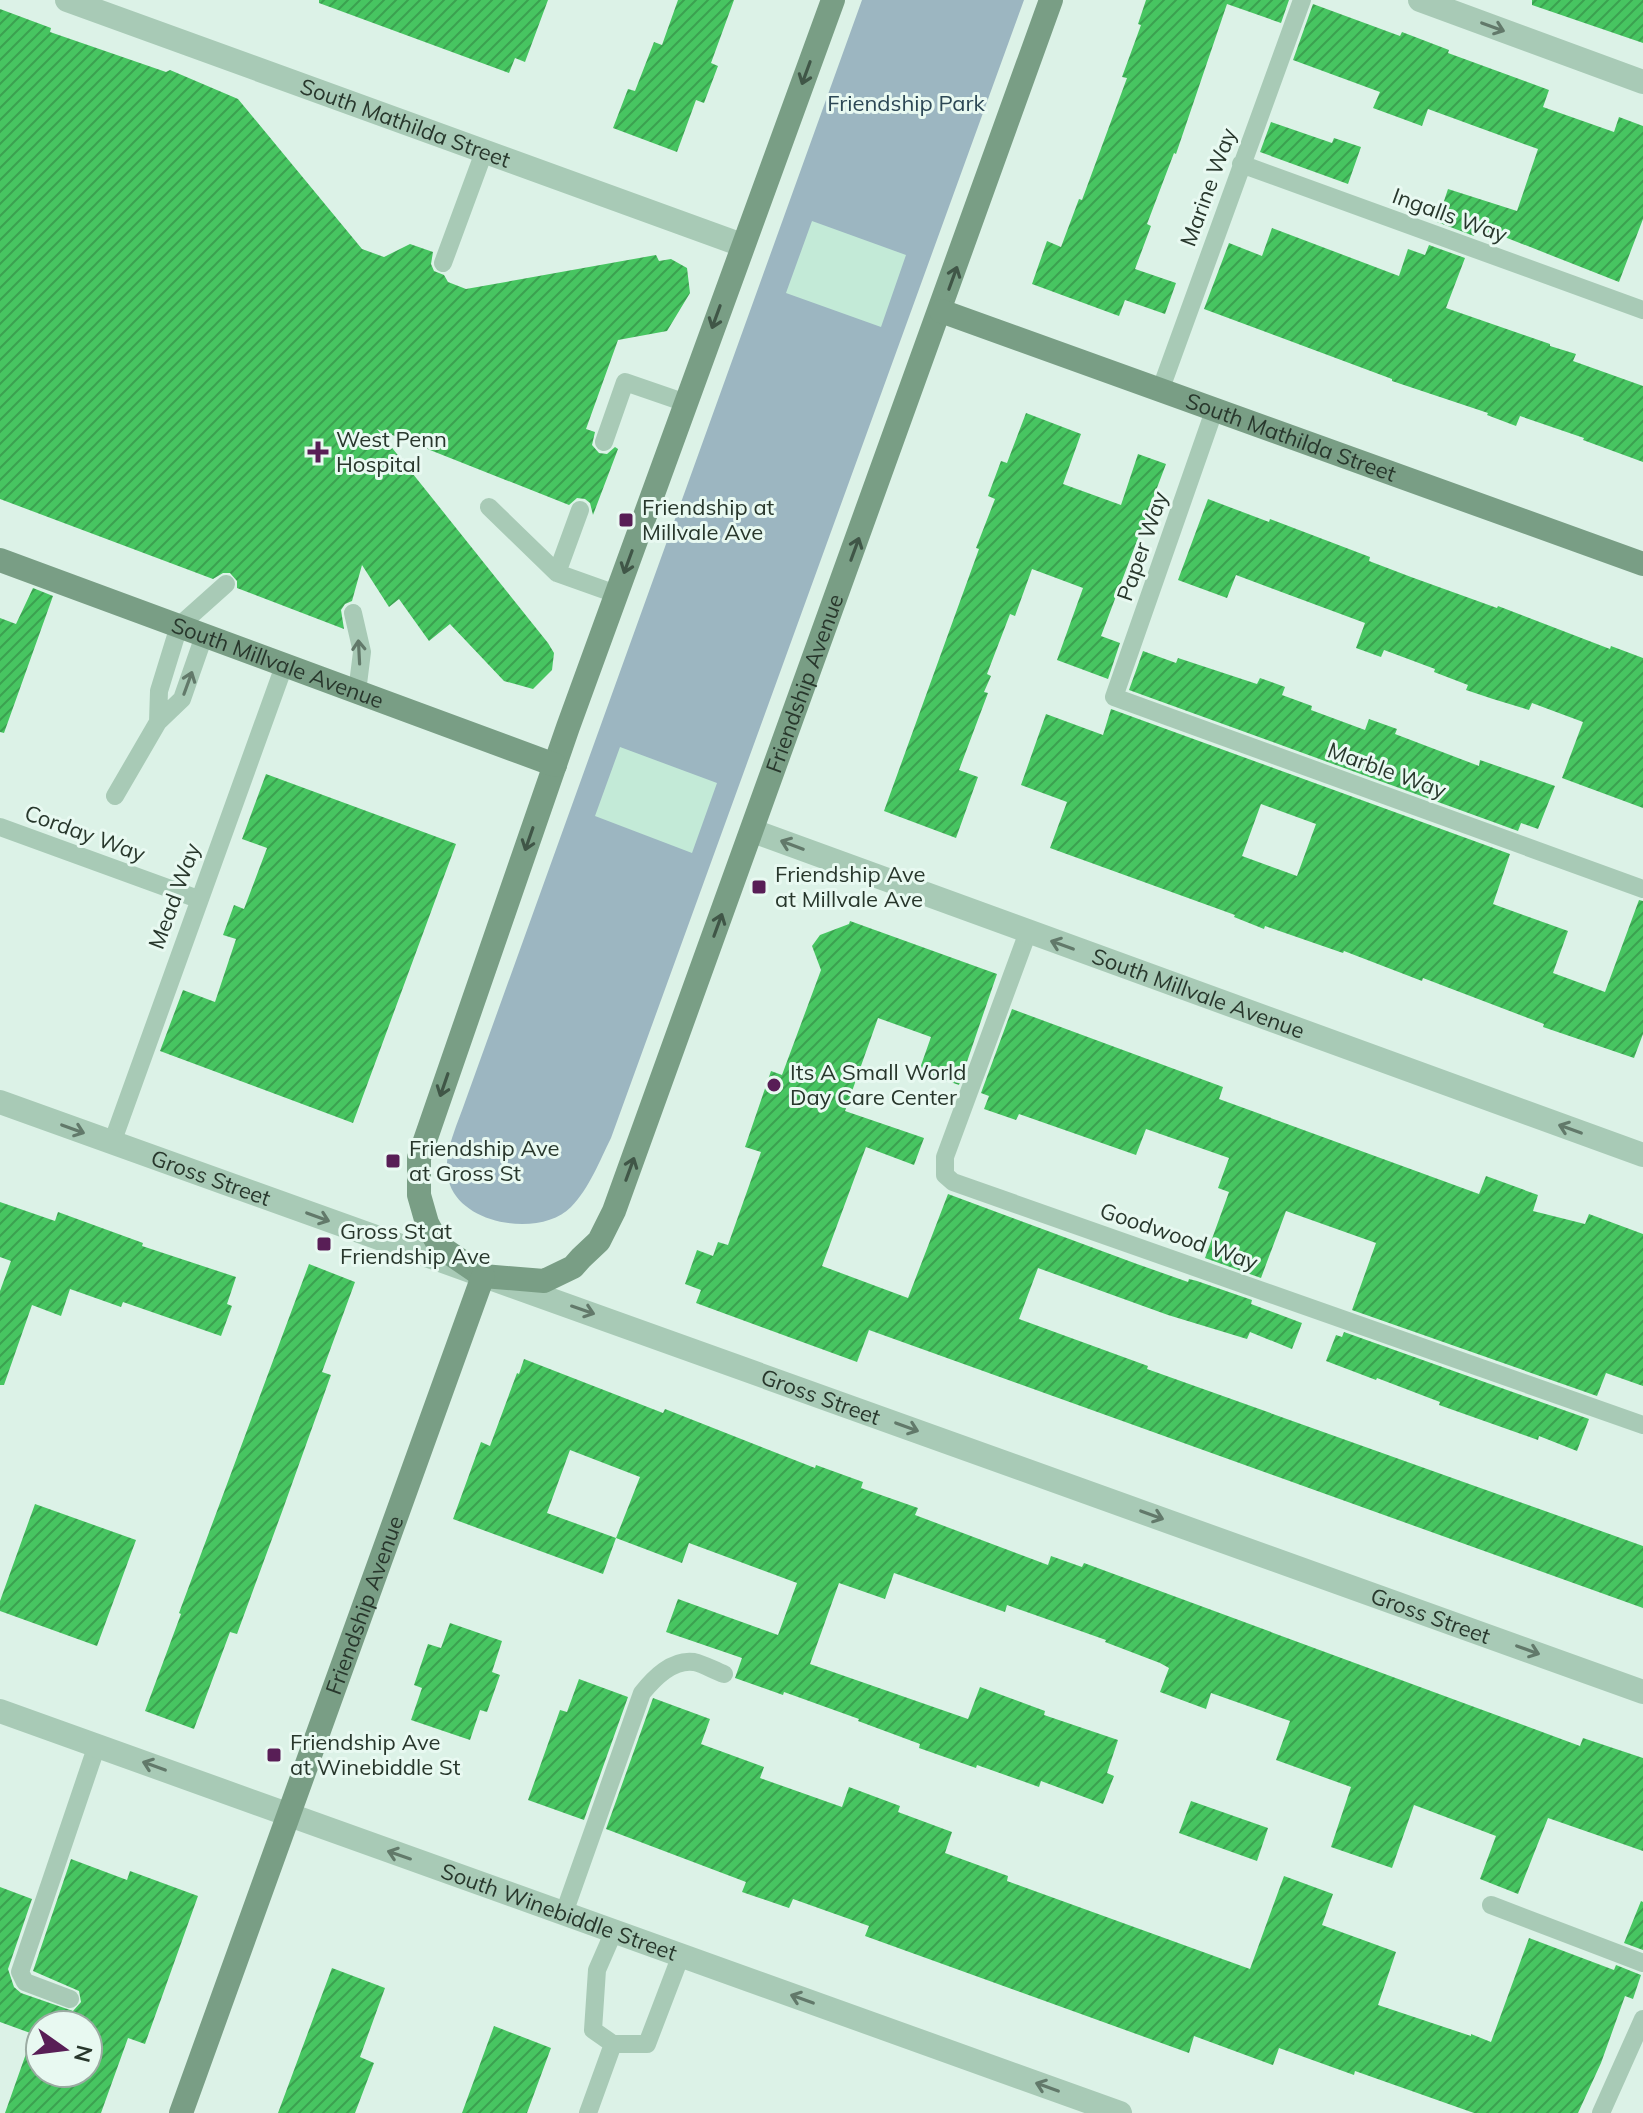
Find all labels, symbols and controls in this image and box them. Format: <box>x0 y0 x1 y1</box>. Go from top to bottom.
one-way arrow <box>1480 21 1505 35</box>
one-way arrow <box>798 60 812 85</box>
street label: South Mathilda Street <box>296 72 515 174</box>
park label: Friendship Park <box>827 89 986 117</box>
street label: Marine Way <box>1174 124 1242 250</box>
street label: Ingalls Way <box>1389 181 1512 249</box>
one-way arrow <box>946 266 961 291</box>
one-way arrow <box>708 304 723 329</box>
street label: South Mathilda Street <box>1182 386 1400 488</box>
place label: West Penn Hospital <box>336 425 447 478</box>
marker: West Penn Hospital <box>307 441 329 463</box>
street label: Paper Way <box>1110 487 1174 604</box>
place label: Friendship at Millvale Ave <box>642 493 775 546</box>
marker: Friendship at Millvale Ave <box>617 511 635 529</box>
one-way arrow <box>848 537 863 562</box>
one-way arrow <box>620 549 634 574</box>
street label: Friendship Avenue <box>759 590 850 776</box>
street label: South Millvale Avenue <box>168 611 388 715</box>
one-way arrow <box>352 640 367 666</box>
one-way arrow <box>182 671 196 696</box>
street label: Marble Way <box>1324 736 1450 805</box>
street label: Corday Way <box>21 798 149 868</box>
one-way arrow <box>520 826 535 851</box>
one-way arrow <box>780 837 805 851</box>
street label: Mead Way <box>142 839 206 953</box>
place label: Friendship Ave at Millvale Ave <box>775 860 926 913</box>
marker: Friendship Ave at Millvale Ave <box>750 878 768 896</box>
one-way arrow <box>712 913 727 938</box>
one-way arrow <box>1050 936 1075 951</box>
street label: South Millvale Avenue <box>1088 942 1309 1045</box>
place label: Its A Small World Day Care Center <box>790 1058 967 1111</box>
one-way arrow <box>436 1072 451 1097</box>
marker: Its A Small World Day Care Center <box>765 1076 783 1094</box>
one-way arrow <box>1558 1120 1583 1135</box>
one-way arrow <box>60 1123 85 1137</box>
place label: Friendship Ave at Gross St <box>409 1134 560 1187</box>
street label: Gross Street <box>147 1143 275 1212</box>
marker: Friendship Ave at Gross St <box>384 1152 402 1170</box>
one-way arrow <box>623 1157 638 1182</box>
street label: Goodwood Way <box>1096 1196 1262 1276</box>
one-way arrow <box>305 1211 330 1225</box>
place label: Gross St at Friendship Ave <box>340 1217 491 1270</box>
marker: Gross St at Friendship Ave <box>315 1235 333 1253</box>
one-way arrow <box>571 1304 596 1319</box>
street label: Gross Street <box>757 1362 885 1431</box>
one-way arrow <box>894 1420 919 1435</box>
one-way arrow <box>1139 1508 1164 1523</box>
street label: Friendship Avenue <box>319 1512 409 1698</box>
street label: Gross Street <box>1367 1581 1494 1650</box>
one-way arrow <box>1515 1644 1540 1659</box>
place label: Friendship Ave at Winebiddle St <box>290 1728 461 1781</box>
marker: Friendship Ave at Winebiddle St <box>265 1746 283 1764</box>
one-way arrow <box>142 1758 167 1773</box>
one-way arrow <box>387 1846 412 1861</box>
street label: South Winebiddle Street <box>437 1856 681 1967</box>
one-way arrow <box>790 1990 815 2005</box>
north arrow <box>24 2009 104 2089</box>
text: N <box>68 2042 99 2065</box>
one-way arrow <box>1034 2078 1059 2093</box>

